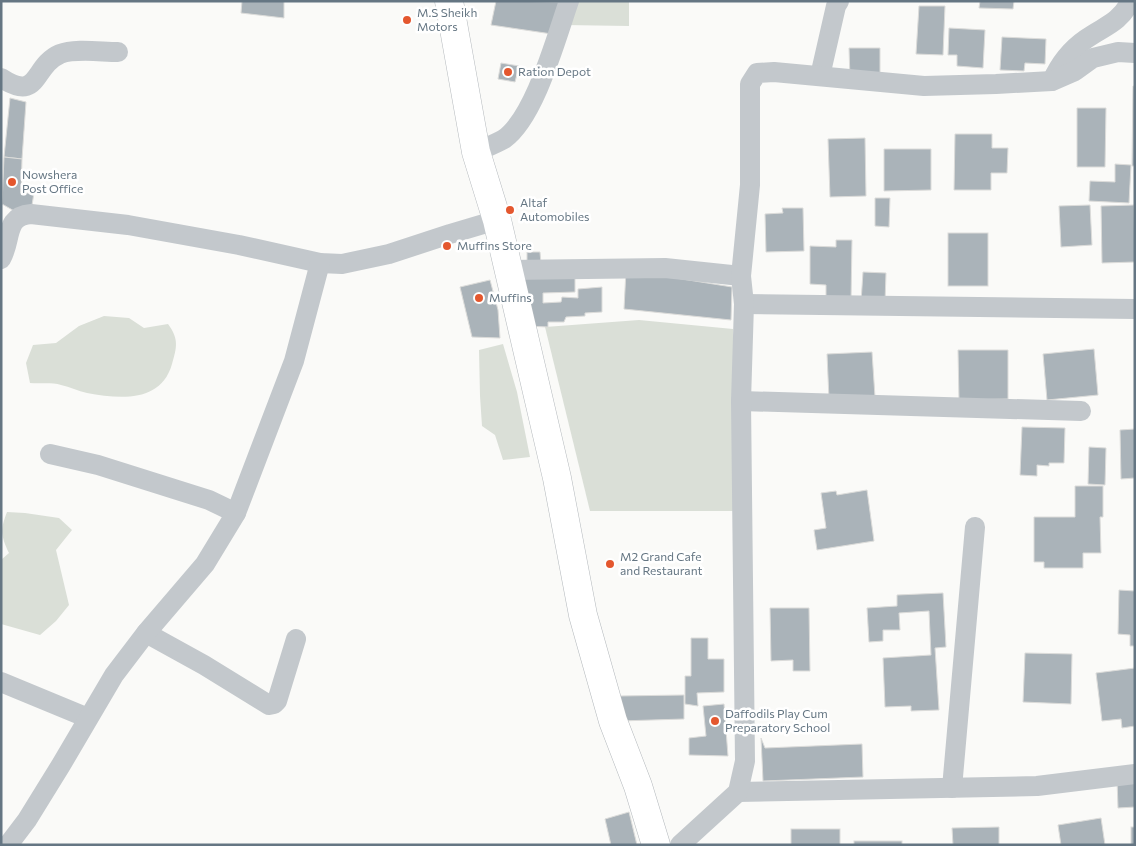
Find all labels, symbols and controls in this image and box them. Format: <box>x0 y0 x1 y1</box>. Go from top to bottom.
place label: M.S Sheikh Motors <box>417 5 477 33</box>
marker: M.S Sheikh Motors <box>401 14 413 26</box>
place label: Ration Depot <box>518 64 591 78</box>
marker: Ration Depot <box>502 66 514 78</box>
place label: Nowshera Post Office <box>22 167 83 195</box>
marker: Nowshera Post Office <box>6 176 18 188</box>
place label: Altaf Automobiles <box>520 195 590 223</box>
marker: Altaf Automobiles <box>504 204 516 216</box>
place label: Muffins Store <box>457 238 532 252</box>
marker: Muffins Store <box>441 240 453 252</box>
place label: Muffins <box>489 290 532 304</box>
marker: Muffins <box>473 292 485 304</box>
place label: M2 Grand Cafe and Restaurant <box>620 549 703 577</box>
marker: M2 Grand Cafe and Restaurant <box>604 558 616 570</box>
place label: Daffodils Play Cum Preparatory School <box>725 706 830 734</box>
marker: Daffodils Play Cum Preparatory School <box>709 715 721 727</box>

